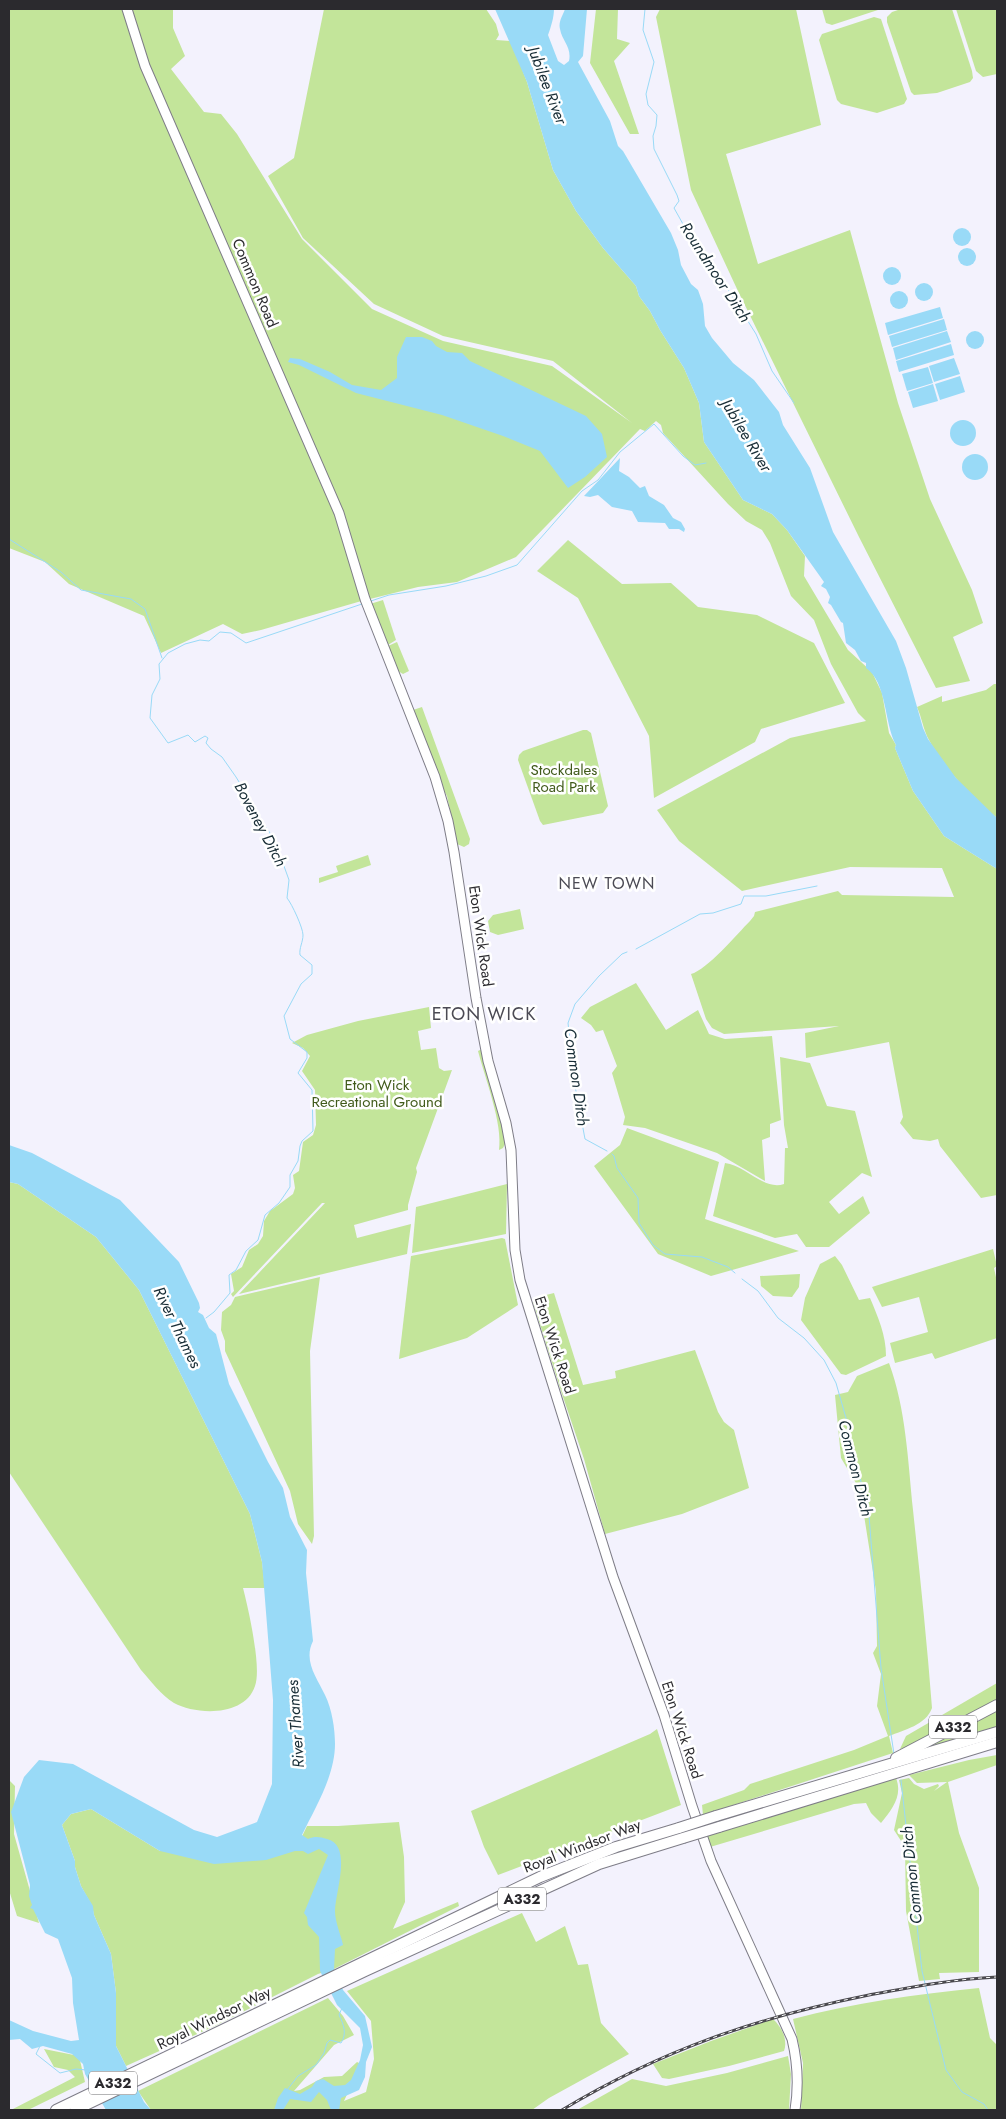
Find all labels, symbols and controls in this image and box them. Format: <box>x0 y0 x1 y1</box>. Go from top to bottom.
water label: Jubilee River <box>521 40 574 129</box>
water label: Roundmoor Ditch <box>675 218 757 327</box>
street label: Common Road <box>226 235 284 331</box>
water label: Jubilee River <box>714 392 778 478</box>
park label: Stockdales Road Park <box>531 759 597 798</box>
water label: Boveney Ditch <box>229 778 293 871</box>
district label: NEW TOWN <box>559 872 655 895</box>
street label: Eton Wick Road <box>463 884 499 988</box>
district label: ETON WICK <box>432 1001 536 1027</box>
water label: Common Ditch <box>558 1027 595 1128</box>
park label: Eton Wick Recreational Ground <box>312 1074 442 1113</box>
water label: River Thames <box>148 1283 208 1372</box>
street label: Eton Wick Road <box>529 1293 581 1397</box>
water label: Common Ditch <box>832 1417 879 1519</box>
street label: Eton Wick Road <box>656 1678 708 1782</box>
water label: River Thames <box>281 1679 310 1769</box>
road number: A332 <box>929 1715 977 1738</box>
street label: Royal Windsor Way <box>520 1813 644 1879</box>
water label: Common Ditch <box>895 1825 928 1925</box>
road number: A332 <box>498 1888 546 1910</box>
street label: Royal Windsor Way <box>153 1981 275 2055</box>
road number: A332 <box>89 2072 137 2094</box>

